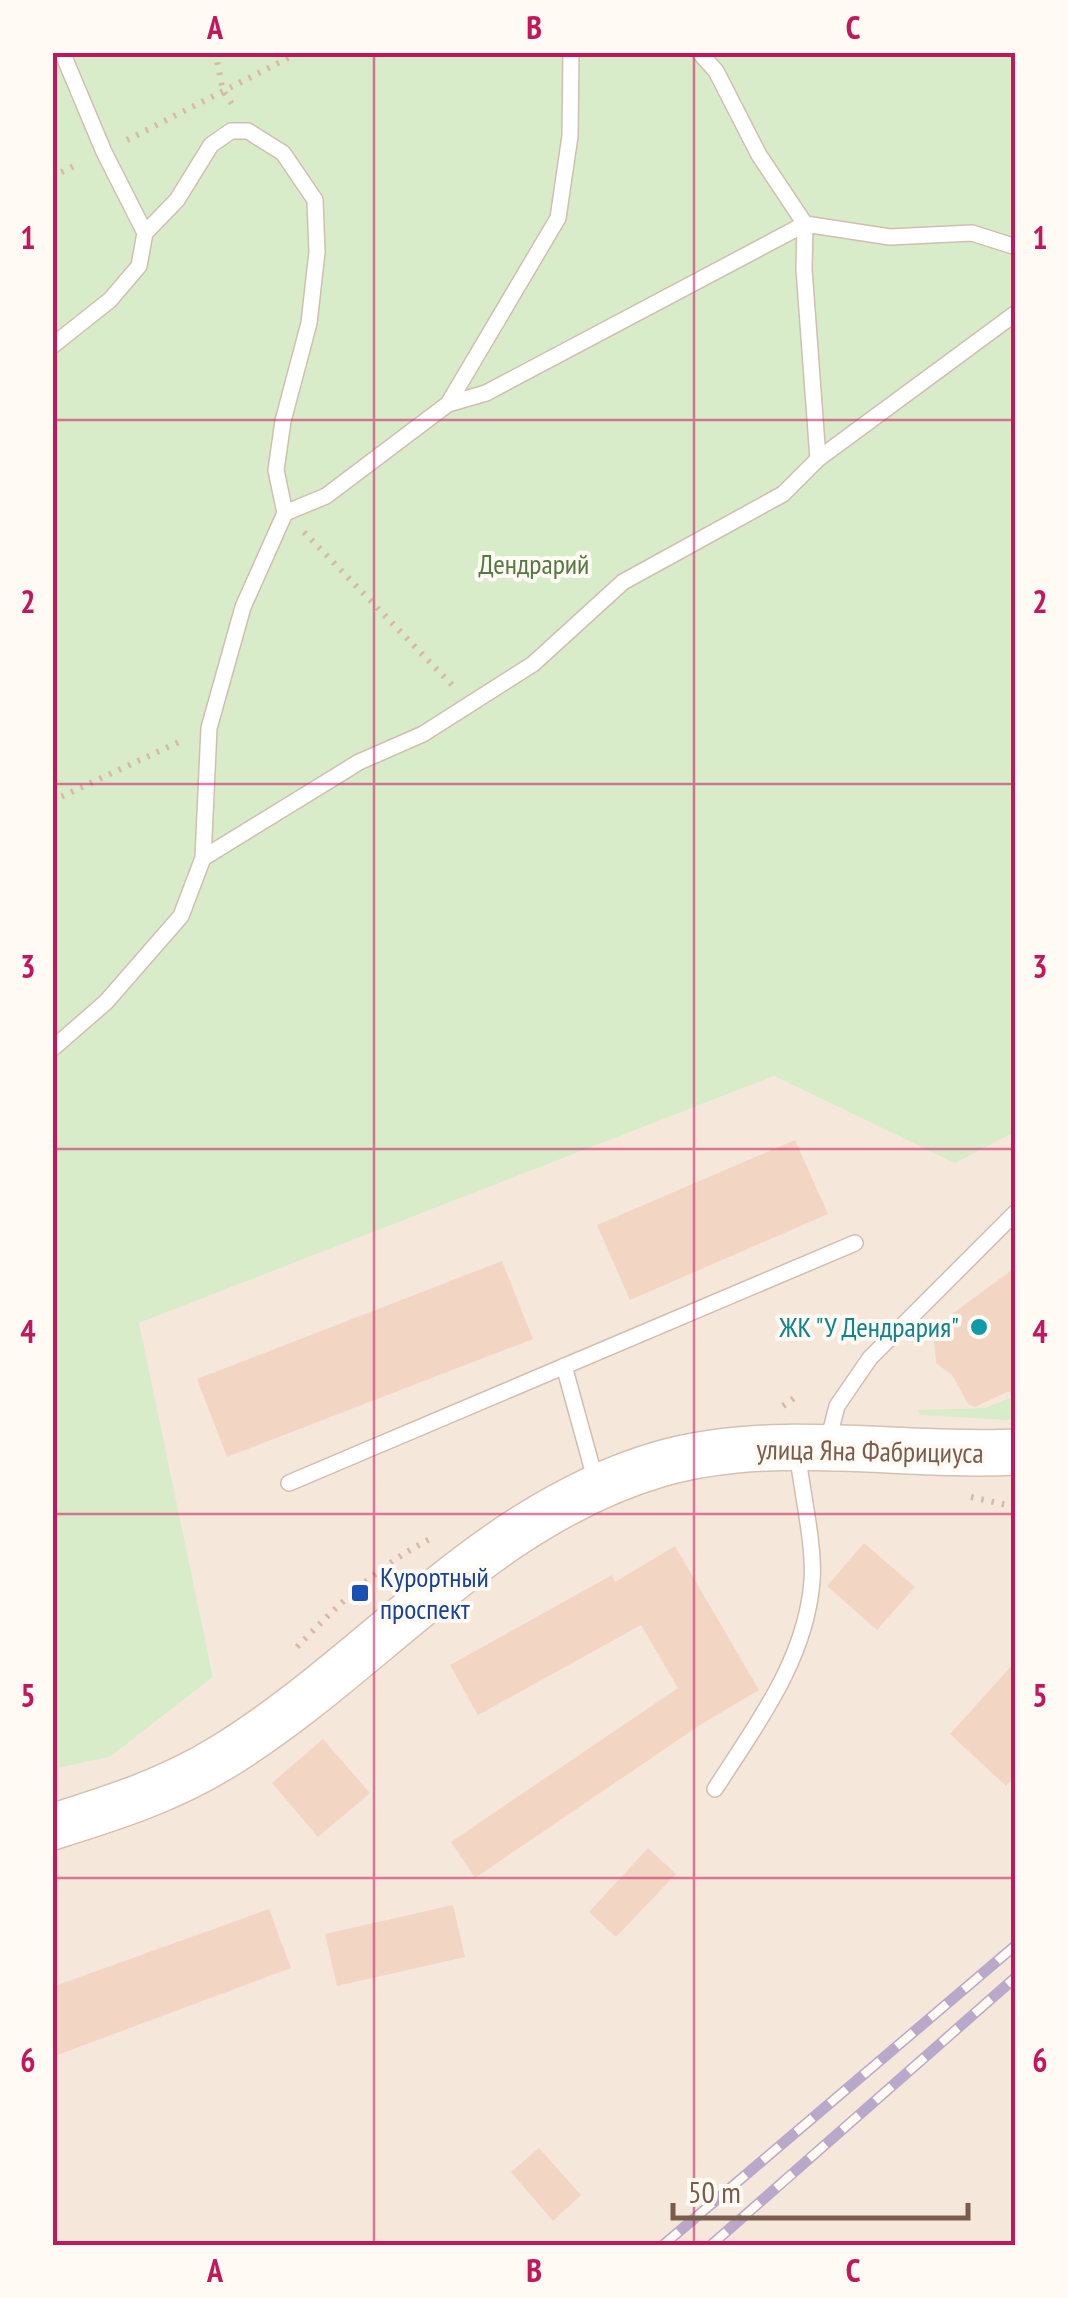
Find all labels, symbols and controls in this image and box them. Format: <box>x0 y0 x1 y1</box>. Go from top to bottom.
text: A <box>206 6 224 48</box>
text: B <box>526 6 542 48</box>
text: C <box>846 6 861 48</box>
text: 1 <box>20 216 36 258</box>
text: 1 <box>1032 216 1048 258</box>
park label: Дендрарий <box>479 545 589 582</box>
text: 2 <box>20 580 36 622</box>
text: 2 <box>1032 580 1048 622</box>
text: 3 <box>20 945 36 987</box>
text: 3 <box>1032 945 1048 987</box>
place label: ЖК "У Дендрария" <box>778 1308 959 1345</box>
text: 4 <box>20 1310 36 1352</box>
text: 4 <box>1032 1310 1048 1352</box>
marker: ЖК "У Дендрария" <box>968 1316 990 1338</box>
street label: улица Яна Фабрициуса <box>756 1430 984 1471</box>
place label: Курортный проспект <box>380 1558 489 1627</box>
marker: Курортный проспект <box>349 1582 371 1604</box>
text: 5 <box>20 1674 36 1716</box>
text: 5 <box>1032 1674 1048 1716</box>
text: 6 <box>20 2039 36 2081</box>
text: 6 <box>1032 2039 1048 2081</box>
scale bar <box>673 2158 968 2220</box>
text: 50 m <box>688 2172 741 2211</box>
text: A <box>206 2249 224 2291</box>
text: B <box>526 2249 542 2291</box>
text: C <box>846 2249 861 2291</box>

